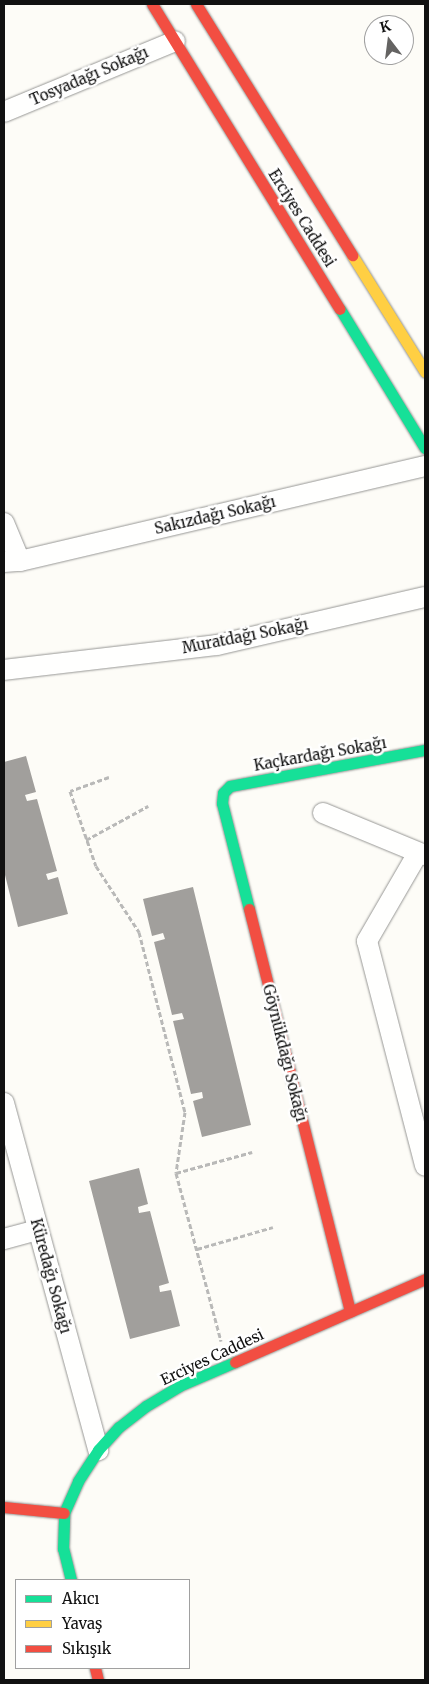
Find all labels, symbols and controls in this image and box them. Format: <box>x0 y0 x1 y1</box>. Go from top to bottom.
north arrow <box>364 15 414 65</box>
text: K <box>378 16 393 37</box>
street label: Tosyadağı Sokağı <box>27 43 151 109</box>
street label: Erciyes Caddesi <box>265 166 339 270</box>
street label: Sakızdağı Sokağı <box>153 492 277 538</box>
street label: Muratdağı Sokağı <box>180 615 310 657</box>
street label: Kaçkardağı Sokağı <box>252 733 388 775</box>
street label: Göynükdağı Sokağı <box>259 982 311 1124</box>
street label: Küredağı Sokağı <box>27 1217 75 1335</box>
street label: Erciyes Caddesi <box>158 1325 266 1389</box>
legend <box>15 1579 190 1669</box>
text: Akıcı <box>62 1589 99 1608</box>
text: Yavaş <box>62 1614 102 1633</box>
text: Sıkışık <box>62 1639 111 1658</box>

